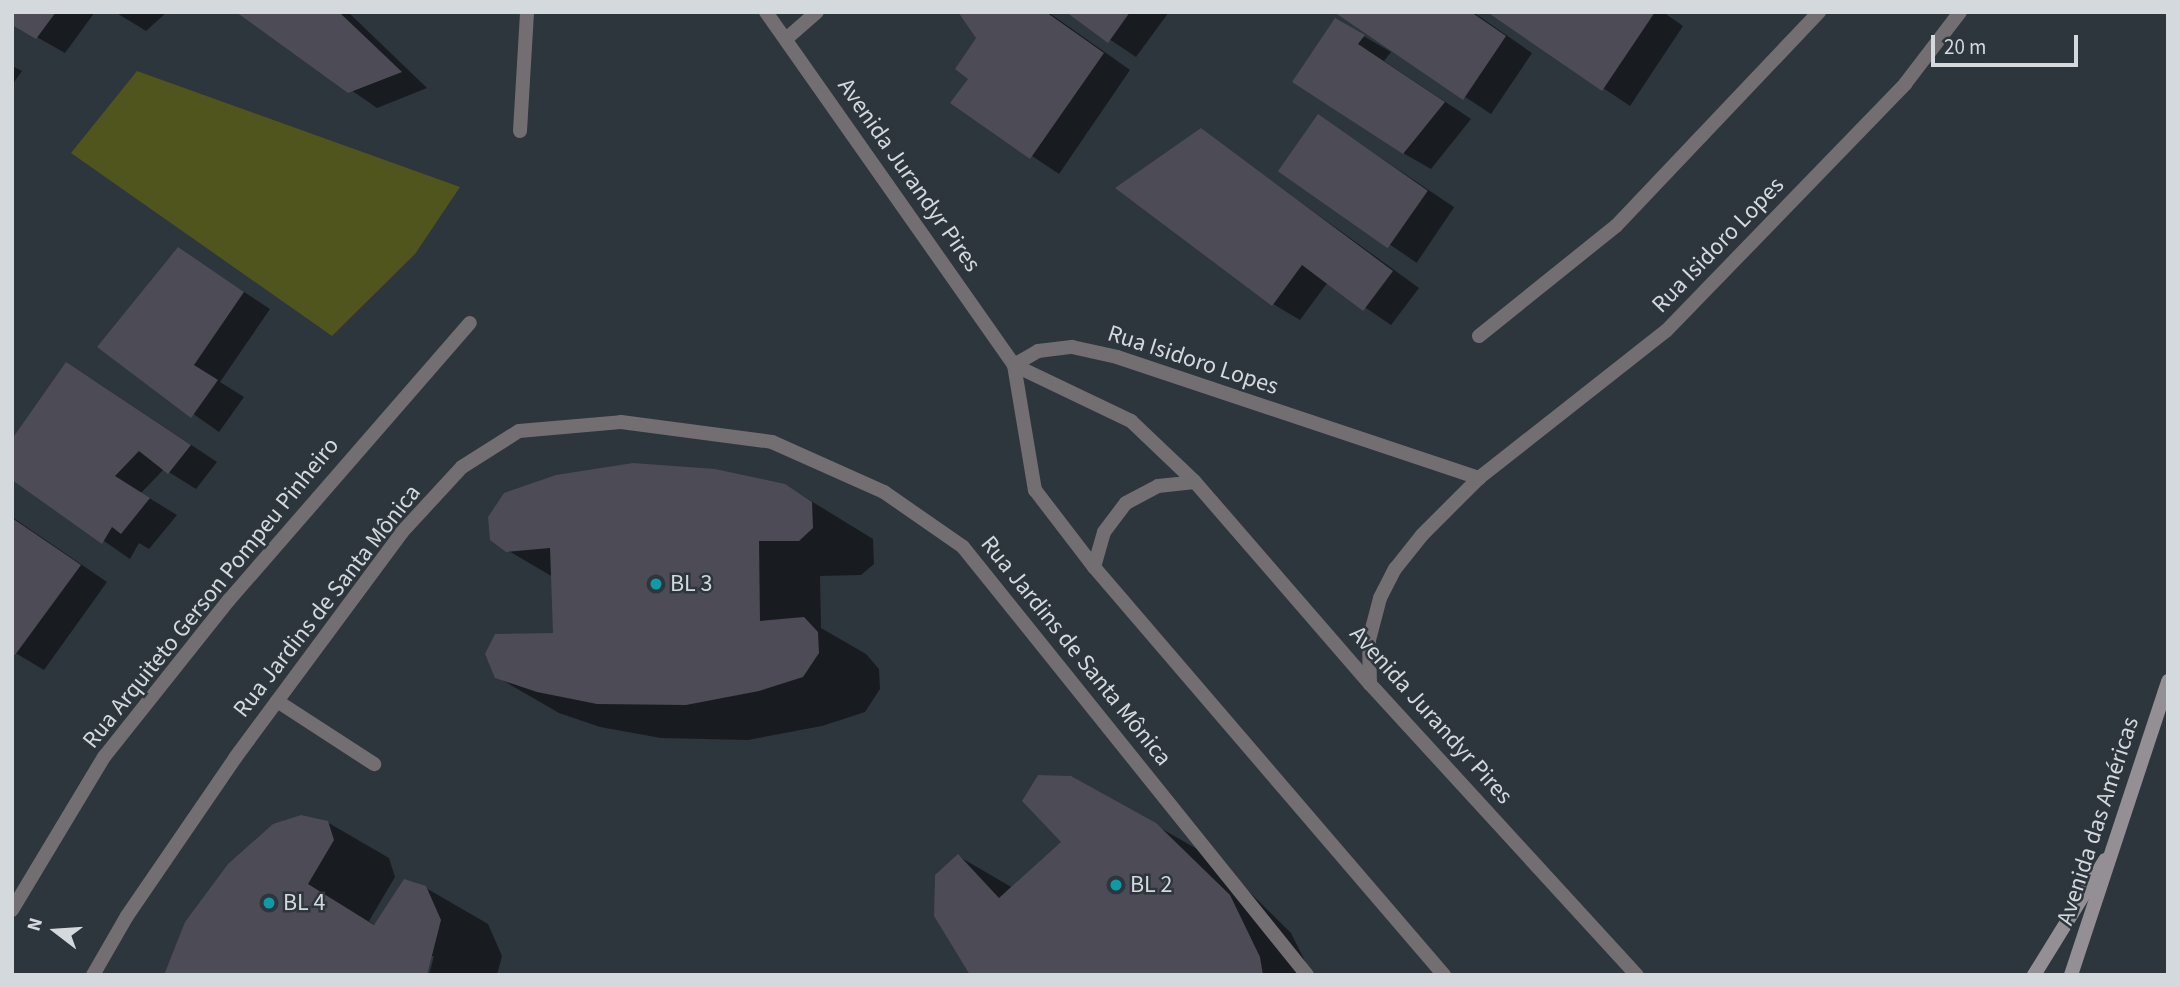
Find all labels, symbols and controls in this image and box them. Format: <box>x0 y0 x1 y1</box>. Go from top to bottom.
scale bar <box>1935 21 2082 65</box>
text: 20 m <box>1944 32 1986 62</box>
street label: Avenida Jurandyr Pires <box>831 73 987 277</box>
street label: Rua Isidoro Lopes <box>1646 171 1790 319</box>
street label: Rua Isidoro Lopes <box>1104 319 1282 401</box>
street label: Rua Arquiteto Gerson Pompeu Pinheiro <box>77 432 345 754</box>
street label: Rua Jardins de Santa Mônica <box>227 479 427 723</box>
street label: Rua Jardins de Santa Mônica <box>974 530 1178 772</box>
place label: BL 3 <box>670 570 713 598</box>
marker: BL 3 <box>648 576 664 592</box>
street label: Avenida Jurandyr Pires <box>1343 620 1519 810</box>
street label: Avenida das Américas <box>2051 713 2145 929</box>
place label: BL 2 <box>1130 871 1173 899</box>
marker: BL 2 <box>1108 877 1124 893</box>
place label: BL 4 <box>283 889 326 917</box>
marker: BL 4 <box>261 895 277 911</box>
north arrow <box>21 896 91 966</box>
text: N <box>21 915 50 935</box>

